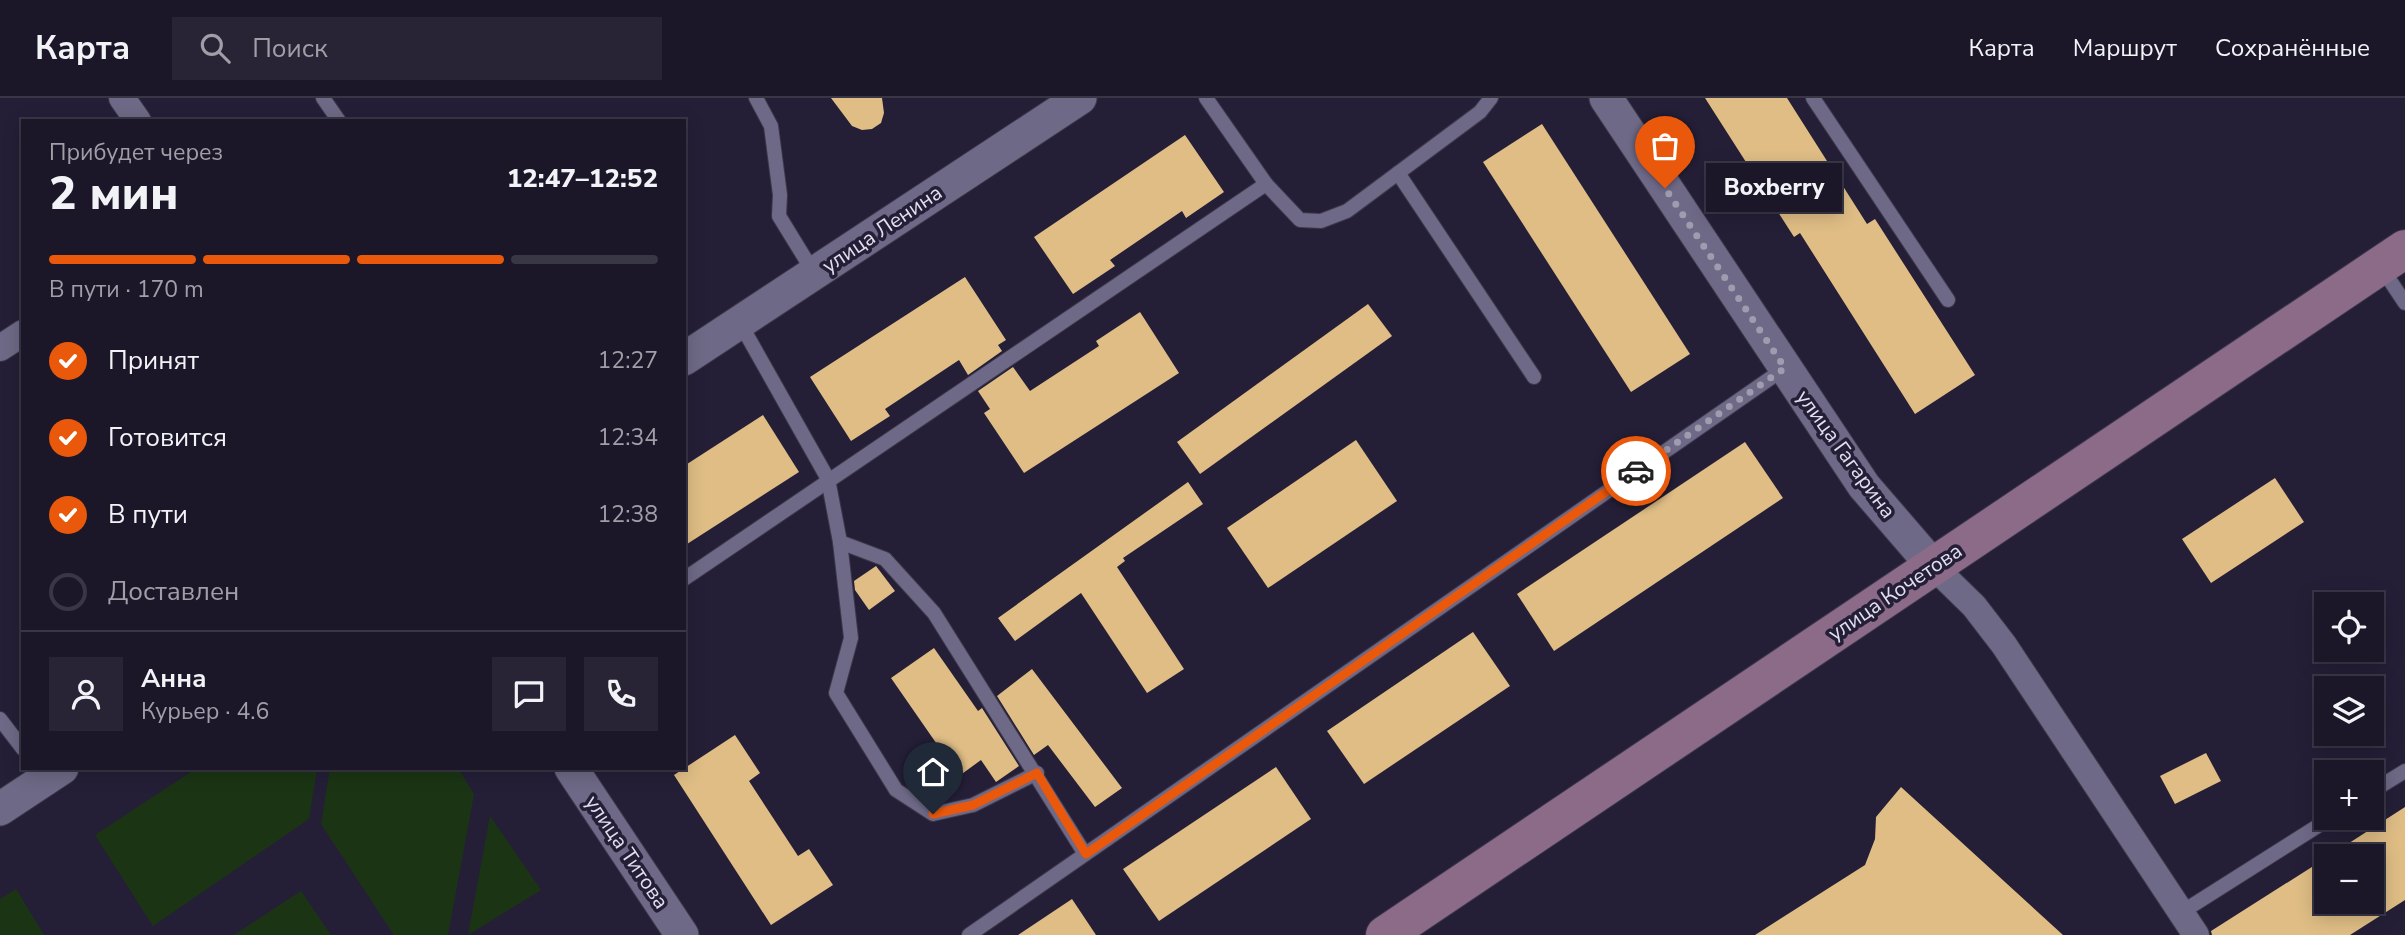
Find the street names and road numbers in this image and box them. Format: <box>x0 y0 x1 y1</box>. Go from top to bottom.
street label: улица Ленина <box>816 178 948 280</box>
street label: улица Гагарина <box>1790 384 1902 524</box>
street label: улица Кочетова <box>1822 537 1968 647</box>
street label: улица Титова <box>579 790 675 914</box>

